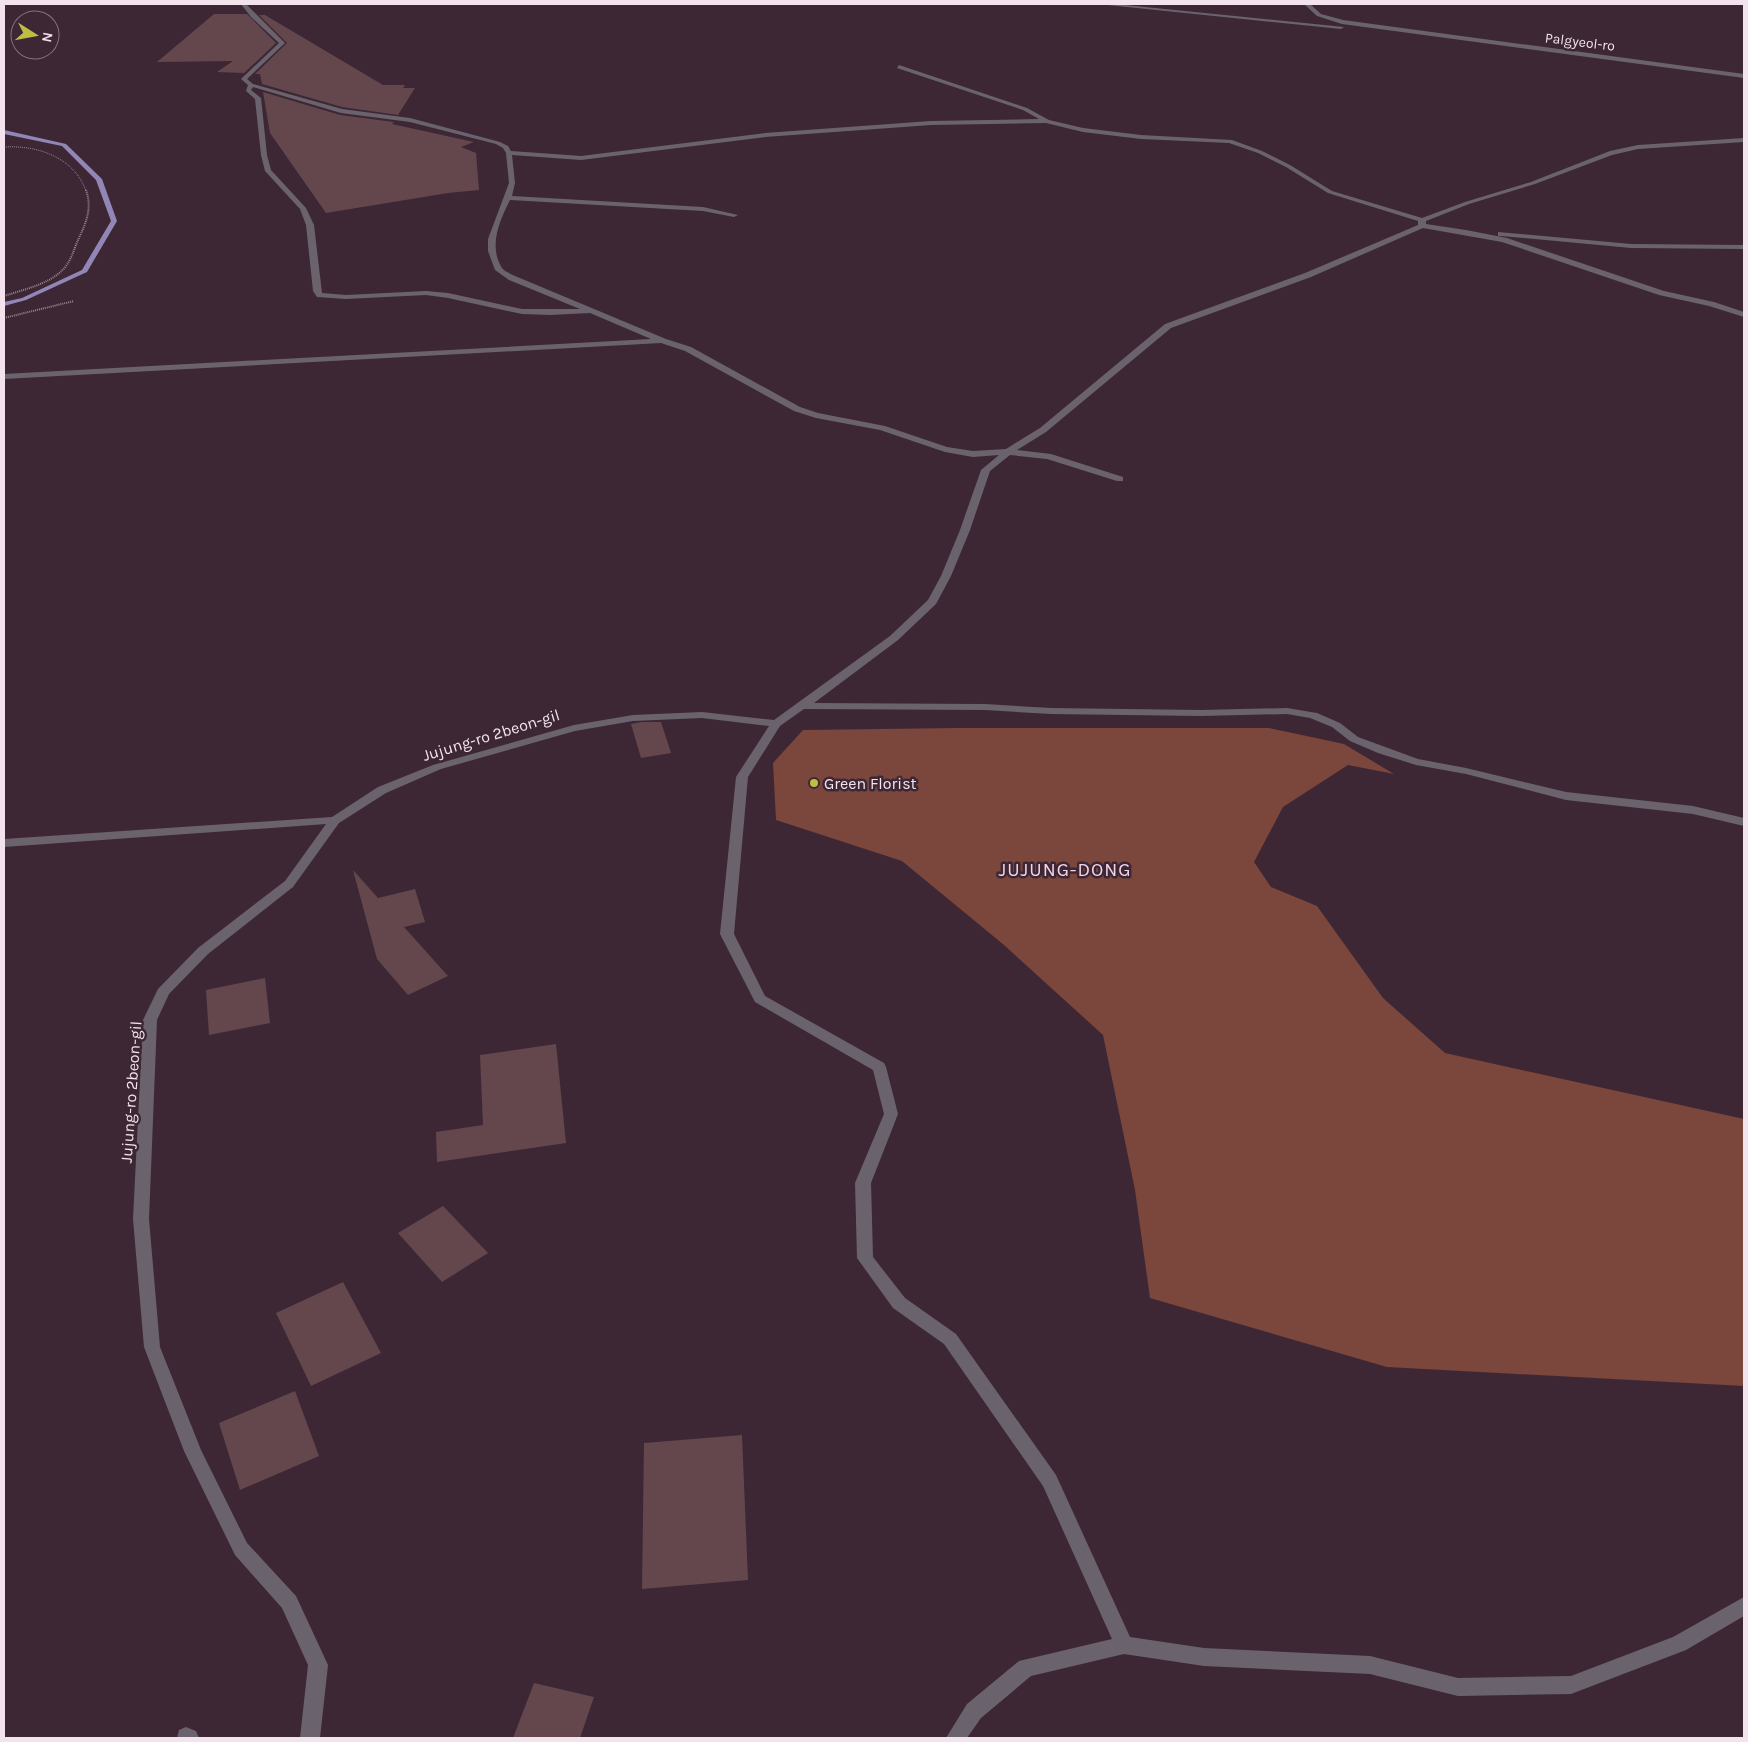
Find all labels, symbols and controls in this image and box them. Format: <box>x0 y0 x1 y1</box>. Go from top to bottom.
north arrow <box>10 10 60 60</box>
street label: Palgyeol-ro <box>1544 29 1616 55</box>
text: N <box>38 31 57 44</box>
street label: Jujung-ro 2beon-gil <box>420 705 562 765</box>
place label: Green Florist <box>824 774 917 793</box>
marker: Green Florist <box>808 777 820 789</box>
district label: JUJUNG-DONG <box>998 859 1132 881</box>
street label: Jujung-ro 2beon-gil <box>117 1020 145 1164</box>

